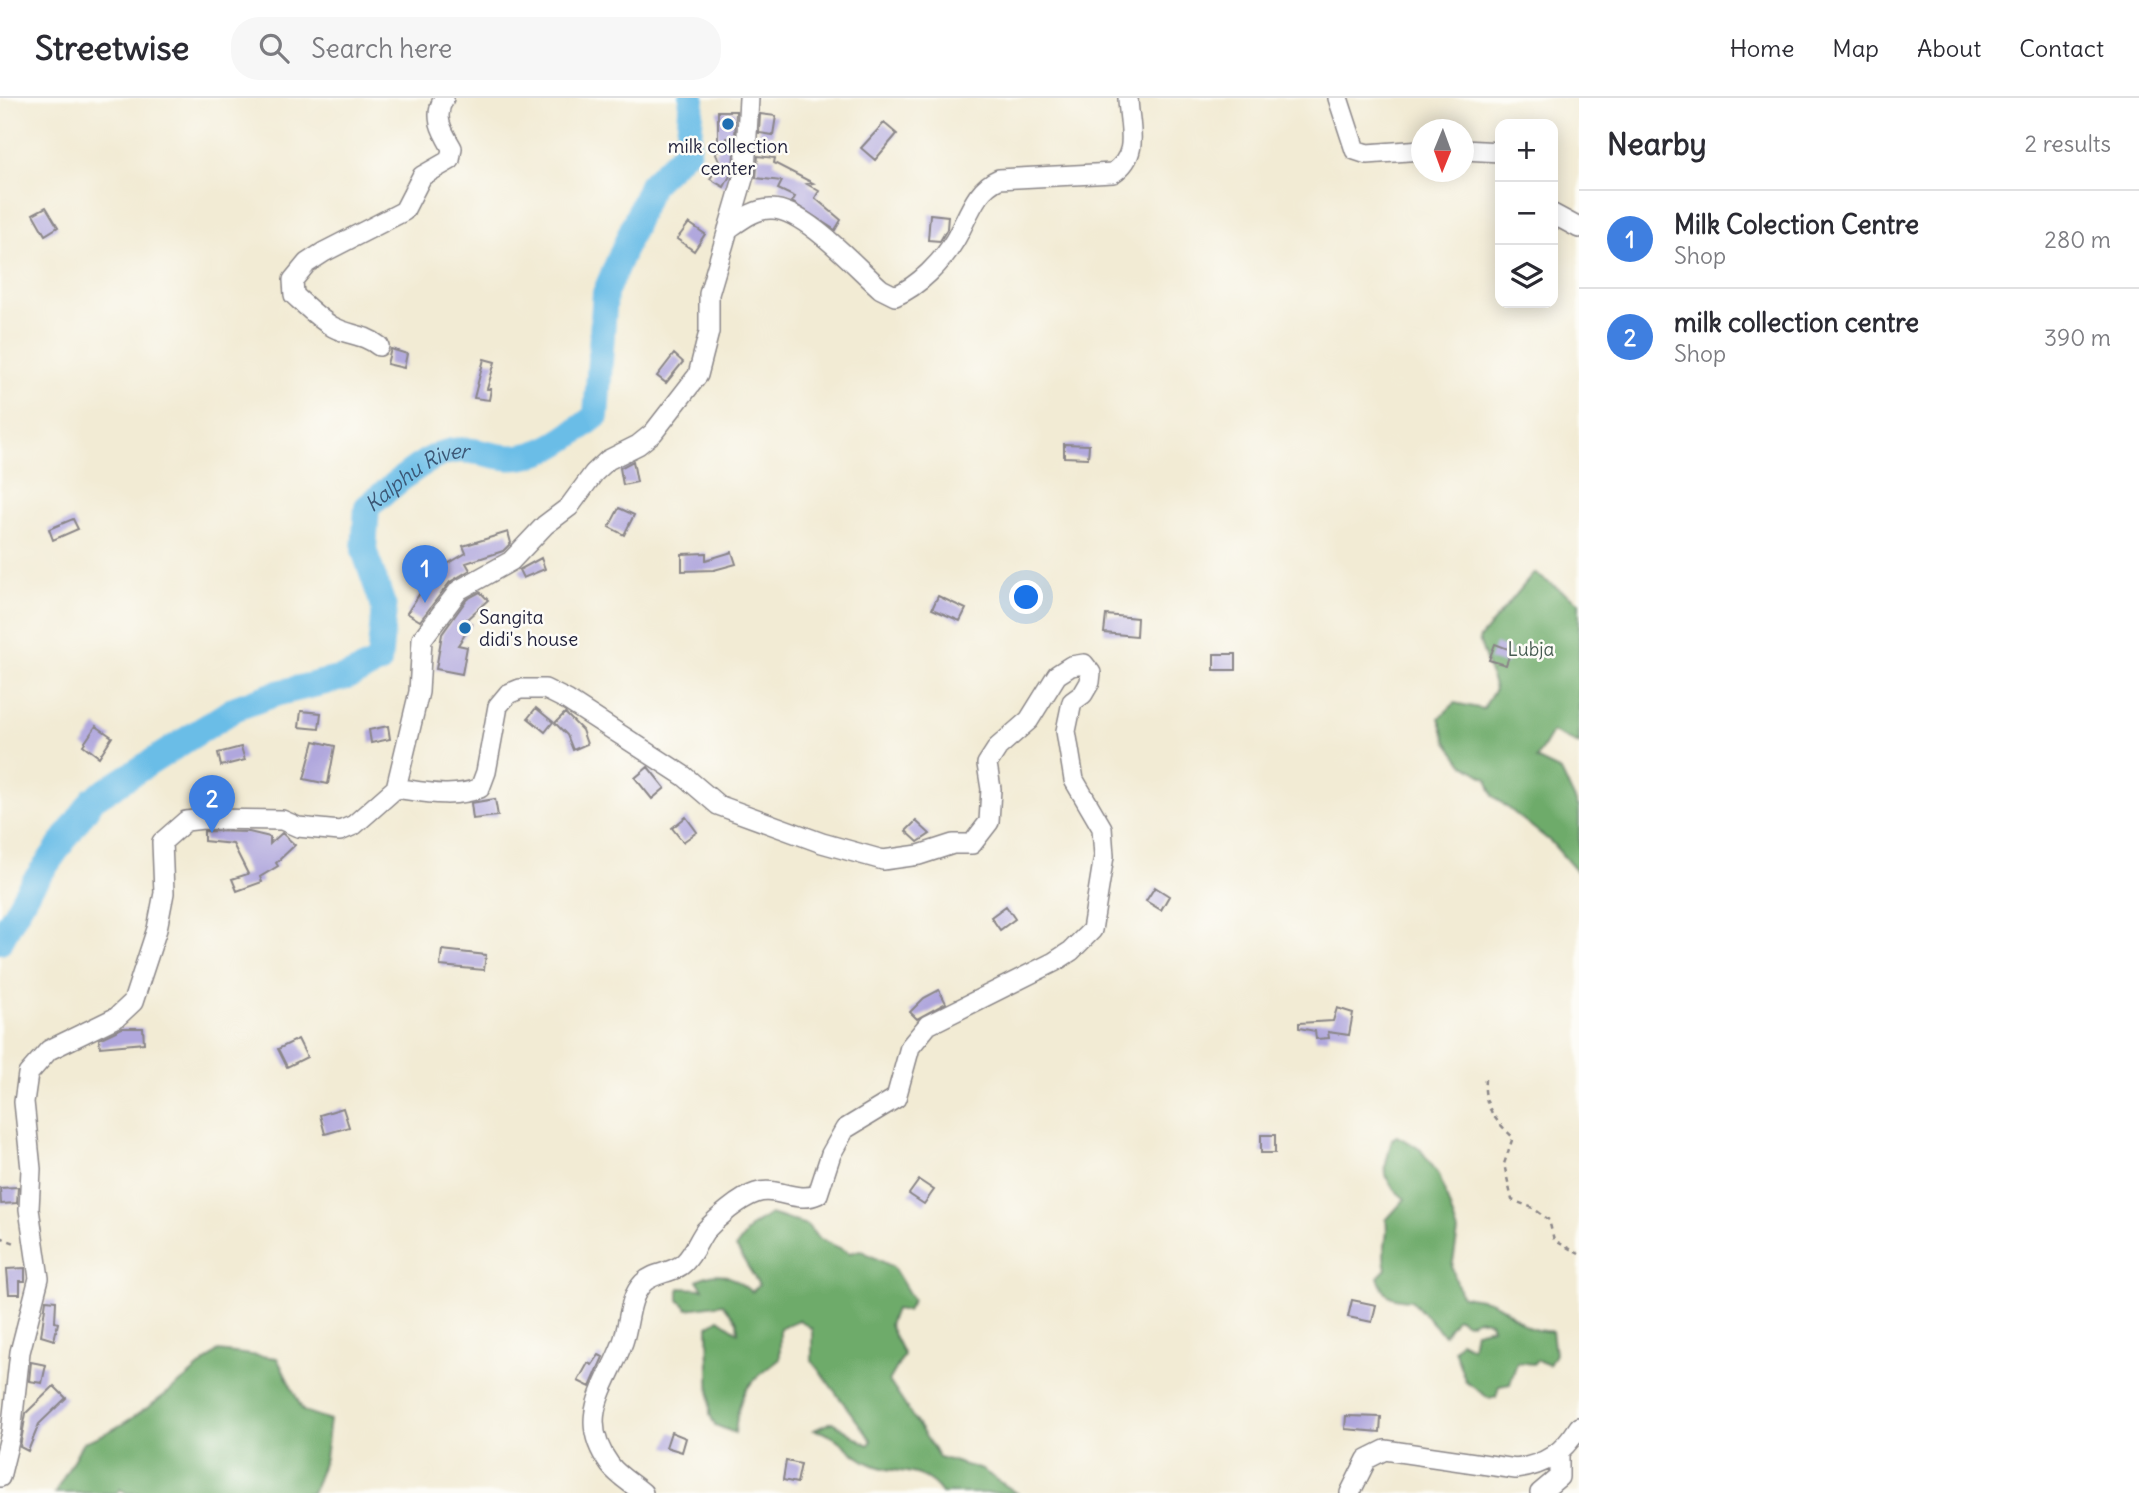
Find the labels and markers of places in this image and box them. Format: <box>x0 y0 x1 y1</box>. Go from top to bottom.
marker: milk collection center <box>720 116 736 132</box>
place label: milk collection center <box>668 134 788 180</box>
pin: 1 <box>402 545 448 603</box>
place label: Sangita didi's house <box>479 605 578 651</box>
marker: Sangita didi's house <box>457 620 473 636</box>
pin: 2 <box>189 775 235 833</box>

